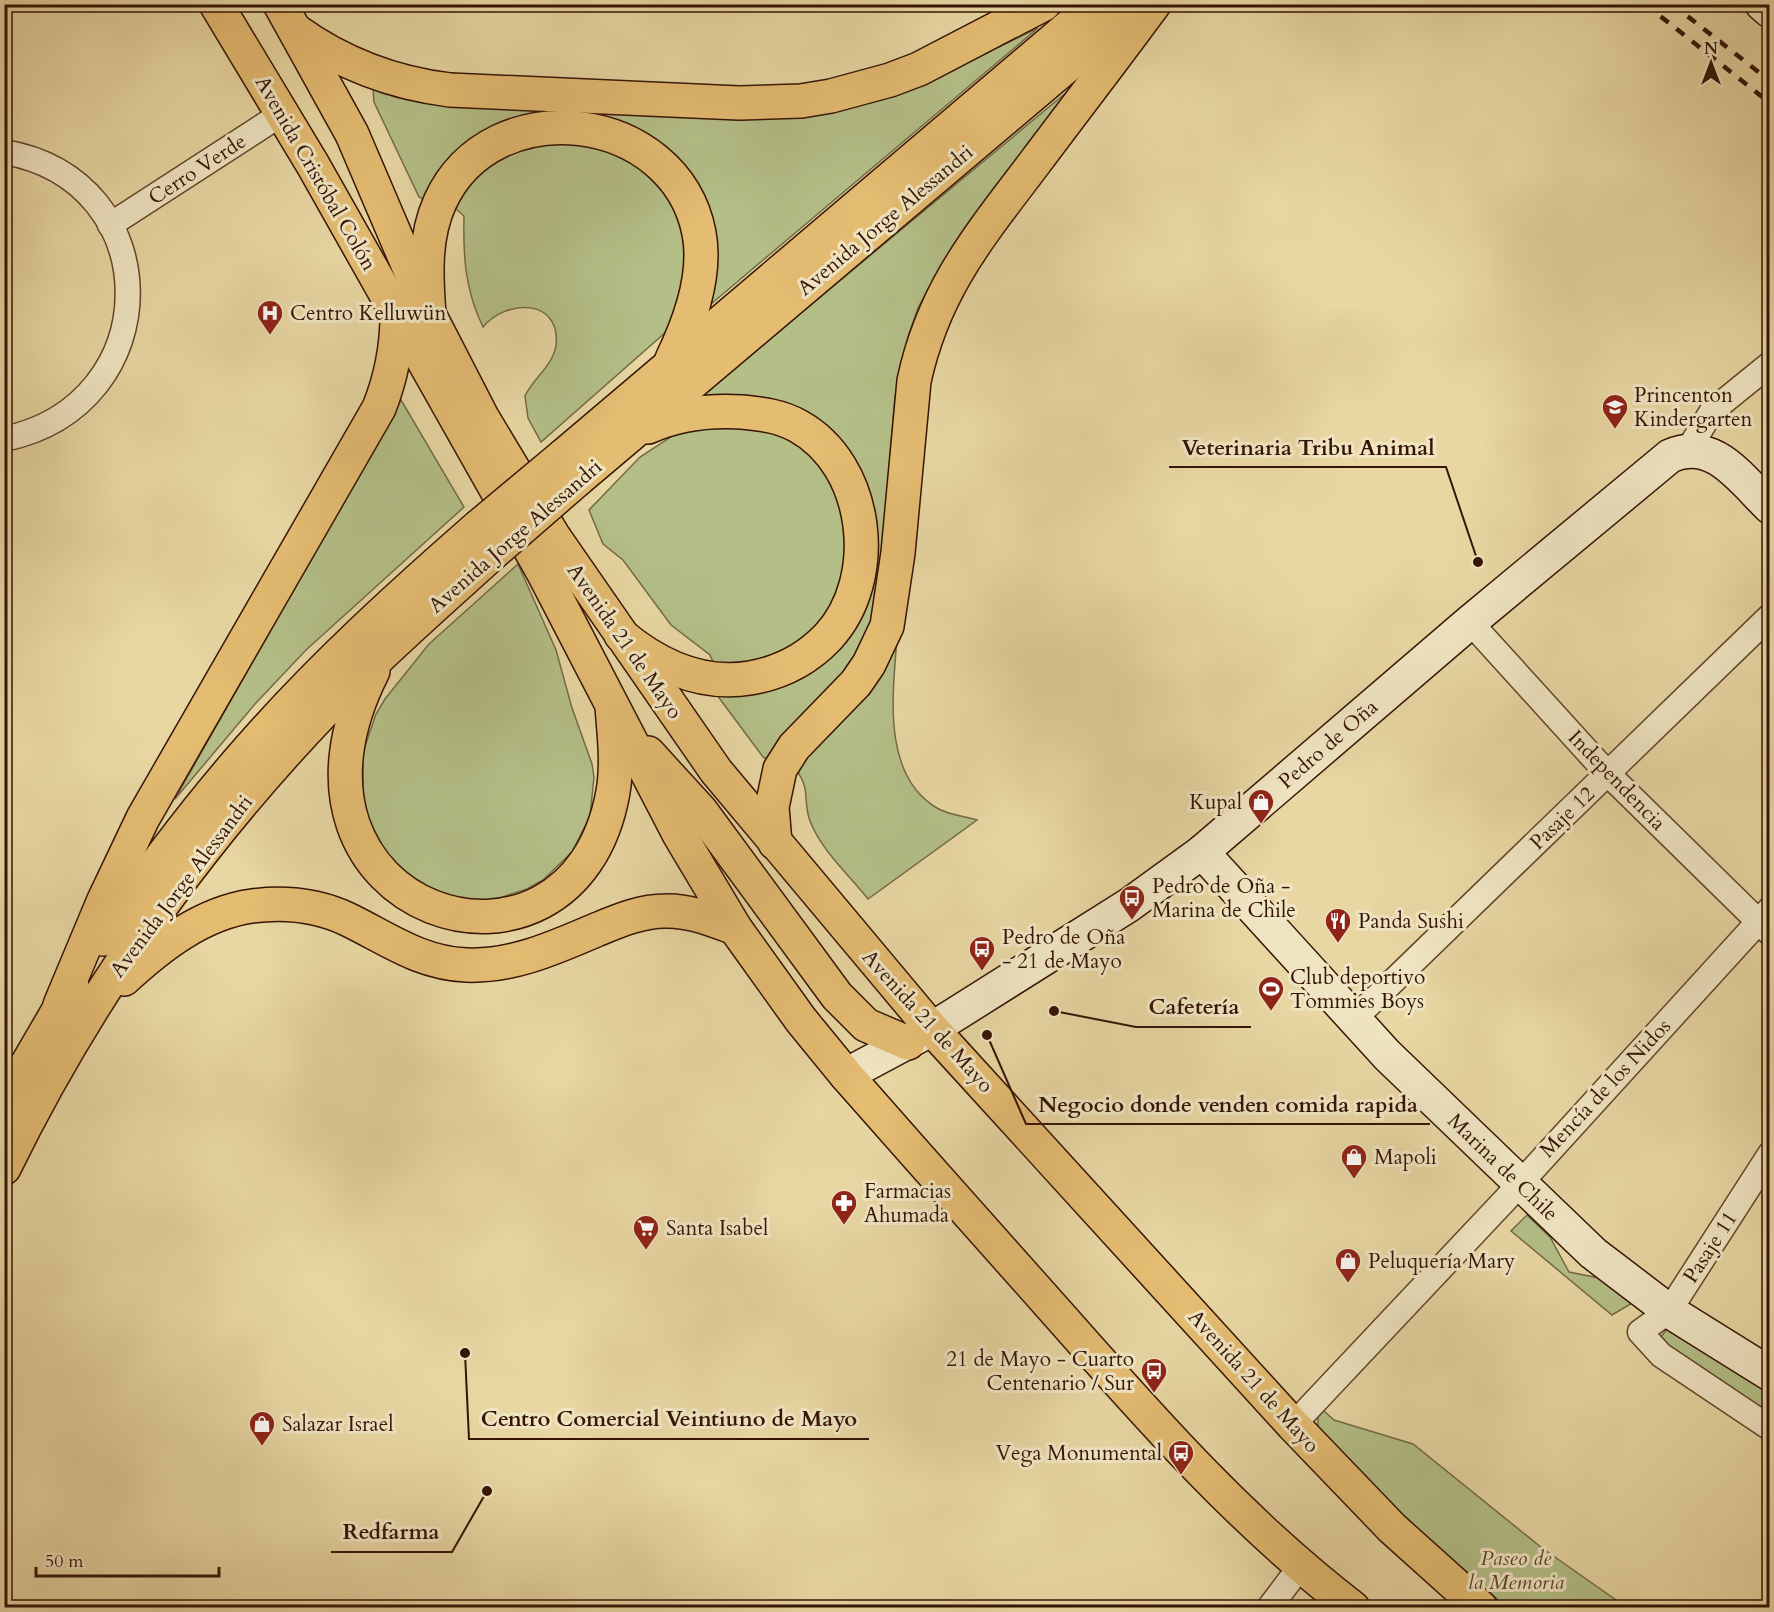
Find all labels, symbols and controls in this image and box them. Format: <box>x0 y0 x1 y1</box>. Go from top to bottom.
north arrow <box>1681 33 1741 93</box>
text: N <box>1704 38 1718 60</box>
street label: Avenida Cristóbal Colón <box>248 70 383 276</box>
street label: Cerro Verde <box>143 127 252 212</box>
street label: Avenida Jorge Alessandri <box>791 138 980 303</box>
hospital icon: Centro Kelluwün <box>255 298 285 336</box>
place label: Centro Kelluwün <box>290 299 447 328</box>
place label: Princenton Kindergarten <box>1634 381 1753 434</box>
school or university icon: Princenton Kindergarten <box>1600 392 1630 430</box>
callout: Veterinaria Tribu Animal <box>1169 427 1446 467</box>
text: Veterinaria Tribu Animal <box>1181 433 1435 463</box>
street label: Avenida Jorge Alessandri <box>422 453 609 620</box>
street label: Avenida 21 de Mayo <box>560 558 689 725</box>
street label: Pedro de Oña <box>1272 693 1384 796</box>
street label: Independencia <box>1561 724 1672 837</box>
street label: Pasaje 12 <box>1523 780 1601 857</box>
shop icon: Kupal <box>1246 787 1276 825</box>
place label: Kupal <box>1189 788 1242 817</box>
street label: Avenida Jorge Alessandri <box>103 789 260 983</box>
place label: Pedro de Oña - Marina de Chile <box>1152 872 1296 925</box>
bus stop icon: Pedro de Oña - Marina de Chile <box>1117 883 1147 921</box>
restaurant icon: Panda Sushi <box>1323 906 1353 944</box>
place label: Panda Sushi <box>1358 907 1464 936</box>
place label: Pedro de Oña - 21 de Mayo <box>1002 923 1125 976</box>
bus stop icon: Pedro de Oña - 21 de Mayo <box>967 934 997 972</box>
street label: Avenida 21 de Mayo <box>855 943 1000 1099</box>
place label: Club deportivo Tommies Boys <box>1290 963 1425 1016</box>
sports icon: Club deportivo Tommies Boys <box>1256 974 1286 1012</box>
callout: Cafetería <box>1136 987 1251 1027</box>
text: Cafetería <box>1149 992 1240 1022</box>
street label: Mencía de los Nidos <box>1533 1012 1678 1164</box>
callout: Negocio donde venden comida rapida <box>1026 1084 1430 1124</box>
text: Negocio donde venden comida rapida <box>1038 1090 1418 1120</box>
street label: Marina de Chile <box>1441 1107 1564 1228</box>
shop icon: Mapoli <box>1339 1142 1369 1180</box>
place label: Mapoli <box>1374 1143 1437 1172</box>
place label: Farmacias Ahumada <box>864 1177 951 1230</box>
pharmacy icon: Farmacias Ahumada <box>829 1188 859 1226</box>
street label: Pasaje 11 <box>1676 1206 1744 1289</box>
supermarket icon: Santa Isabel <box>631 1213 661 1251</box>
place label: Santa Isabel <box>666 1214 768 1243</box>
shop icon: Peluquería Mary <box>1333 1246 1363 1284</box>
place label: Peluquería Mary <box>1368 1247 1515 1276</box>
street label: Avenida 21 de Mayo <box>1181 1303 1326 1459</box>
place label: 21 de Mayo - Cuarto Centenario / Sur <box>946 1345 1134 1398</box>
bus stop icon: 21 de Mayo - Cuarto Centenario / Sur <box>1139 1356 1169 1394</box>
callout: Centro Comercial Veintiuno de Mayo <box>469 1399 869 1439</box>
text: Centro Comercial Veintiuno de Mayo <box>481 1404 857 1434</box>
shop icon: Salazar Israel <box>247 1409 277 1447</box>
place label: Salazar Israel <box>282 1410 394 1439</box>
bus stop icon: Vega Monumental <box>1166 1438 1196 1476</box>
place label: Vega Monumental <box>996 1439 1162 1468</box>
callout: Redfarma <box>331 1512 452 1552</box>
text: Redfarma <box>342 1517 440 1547</box>
scale bar <box>36 1540 219 1578</box>
park label: Paseo de la Memoria <box>1468 1544 1564 1597</box>
text: 50 m <box>45 1549 84 1574</box>

